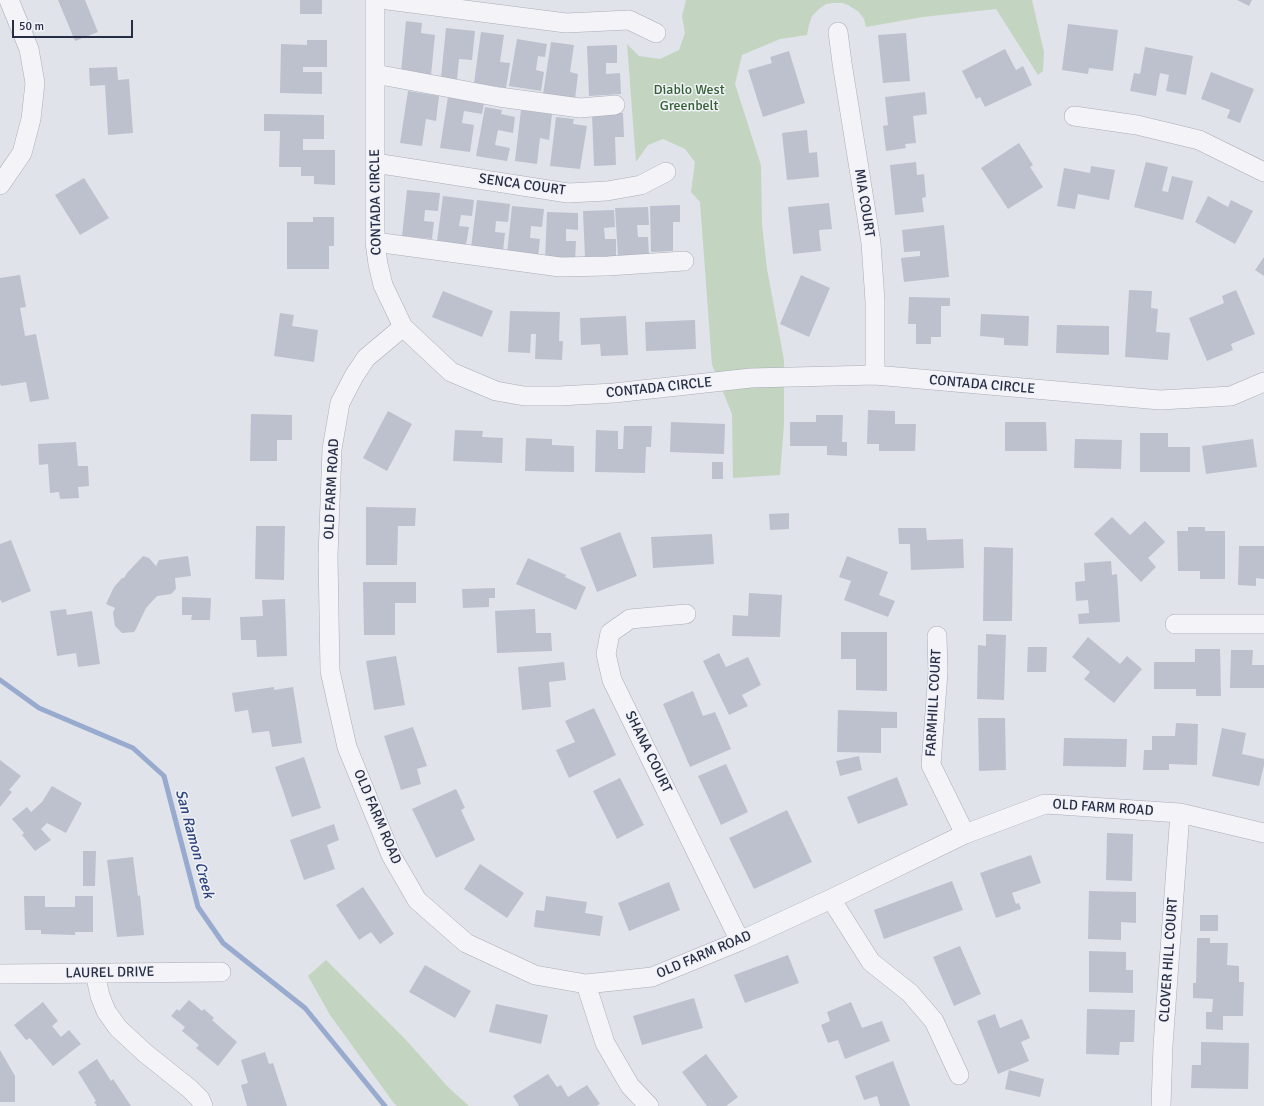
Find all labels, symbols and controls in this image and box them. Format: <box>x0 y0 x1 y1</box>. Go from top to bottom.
scale bar <box>14 12 135 38</box>
text: 50 m <box>19 19 44 34</box>
park label: Diablo West Greenbelt <box>653 82 725 114</box>
street label: CONTADA CIRCLE <box>367 149 385 255</box>
street label: MIA COURT <box>850 168 878 238</box>
street label: SENCA COURT <box>478 171 566 199</box>
street label: CONTADA CIRCLE <box>928 372 1036 398</box>
street label: CONTADA CIRCLE <box>605 374 713 402</box>
street label: OLD FARM ROAD <box>321 438 343 540</box>
street label: FARMHILL COURT <box>923 649 945 757</box>
street label: SHANA COURT <box>621 708 675 796</box>
street label: OLD FARM ROAD <box>350 767 404 867</box>
water label: San Ramon Creek <box>171 788 217 900</box>
street label: OLD FARM ROAD <box>1052 796 1154 820</box>
street label: CLOVER HILL COURT <box>1156 897 1182 1023</box>
street label: OLD FARM ROAD <box>654 928 754 982</box>
street label: LAUREL DRIVE <box>65 964 155 982</box>

